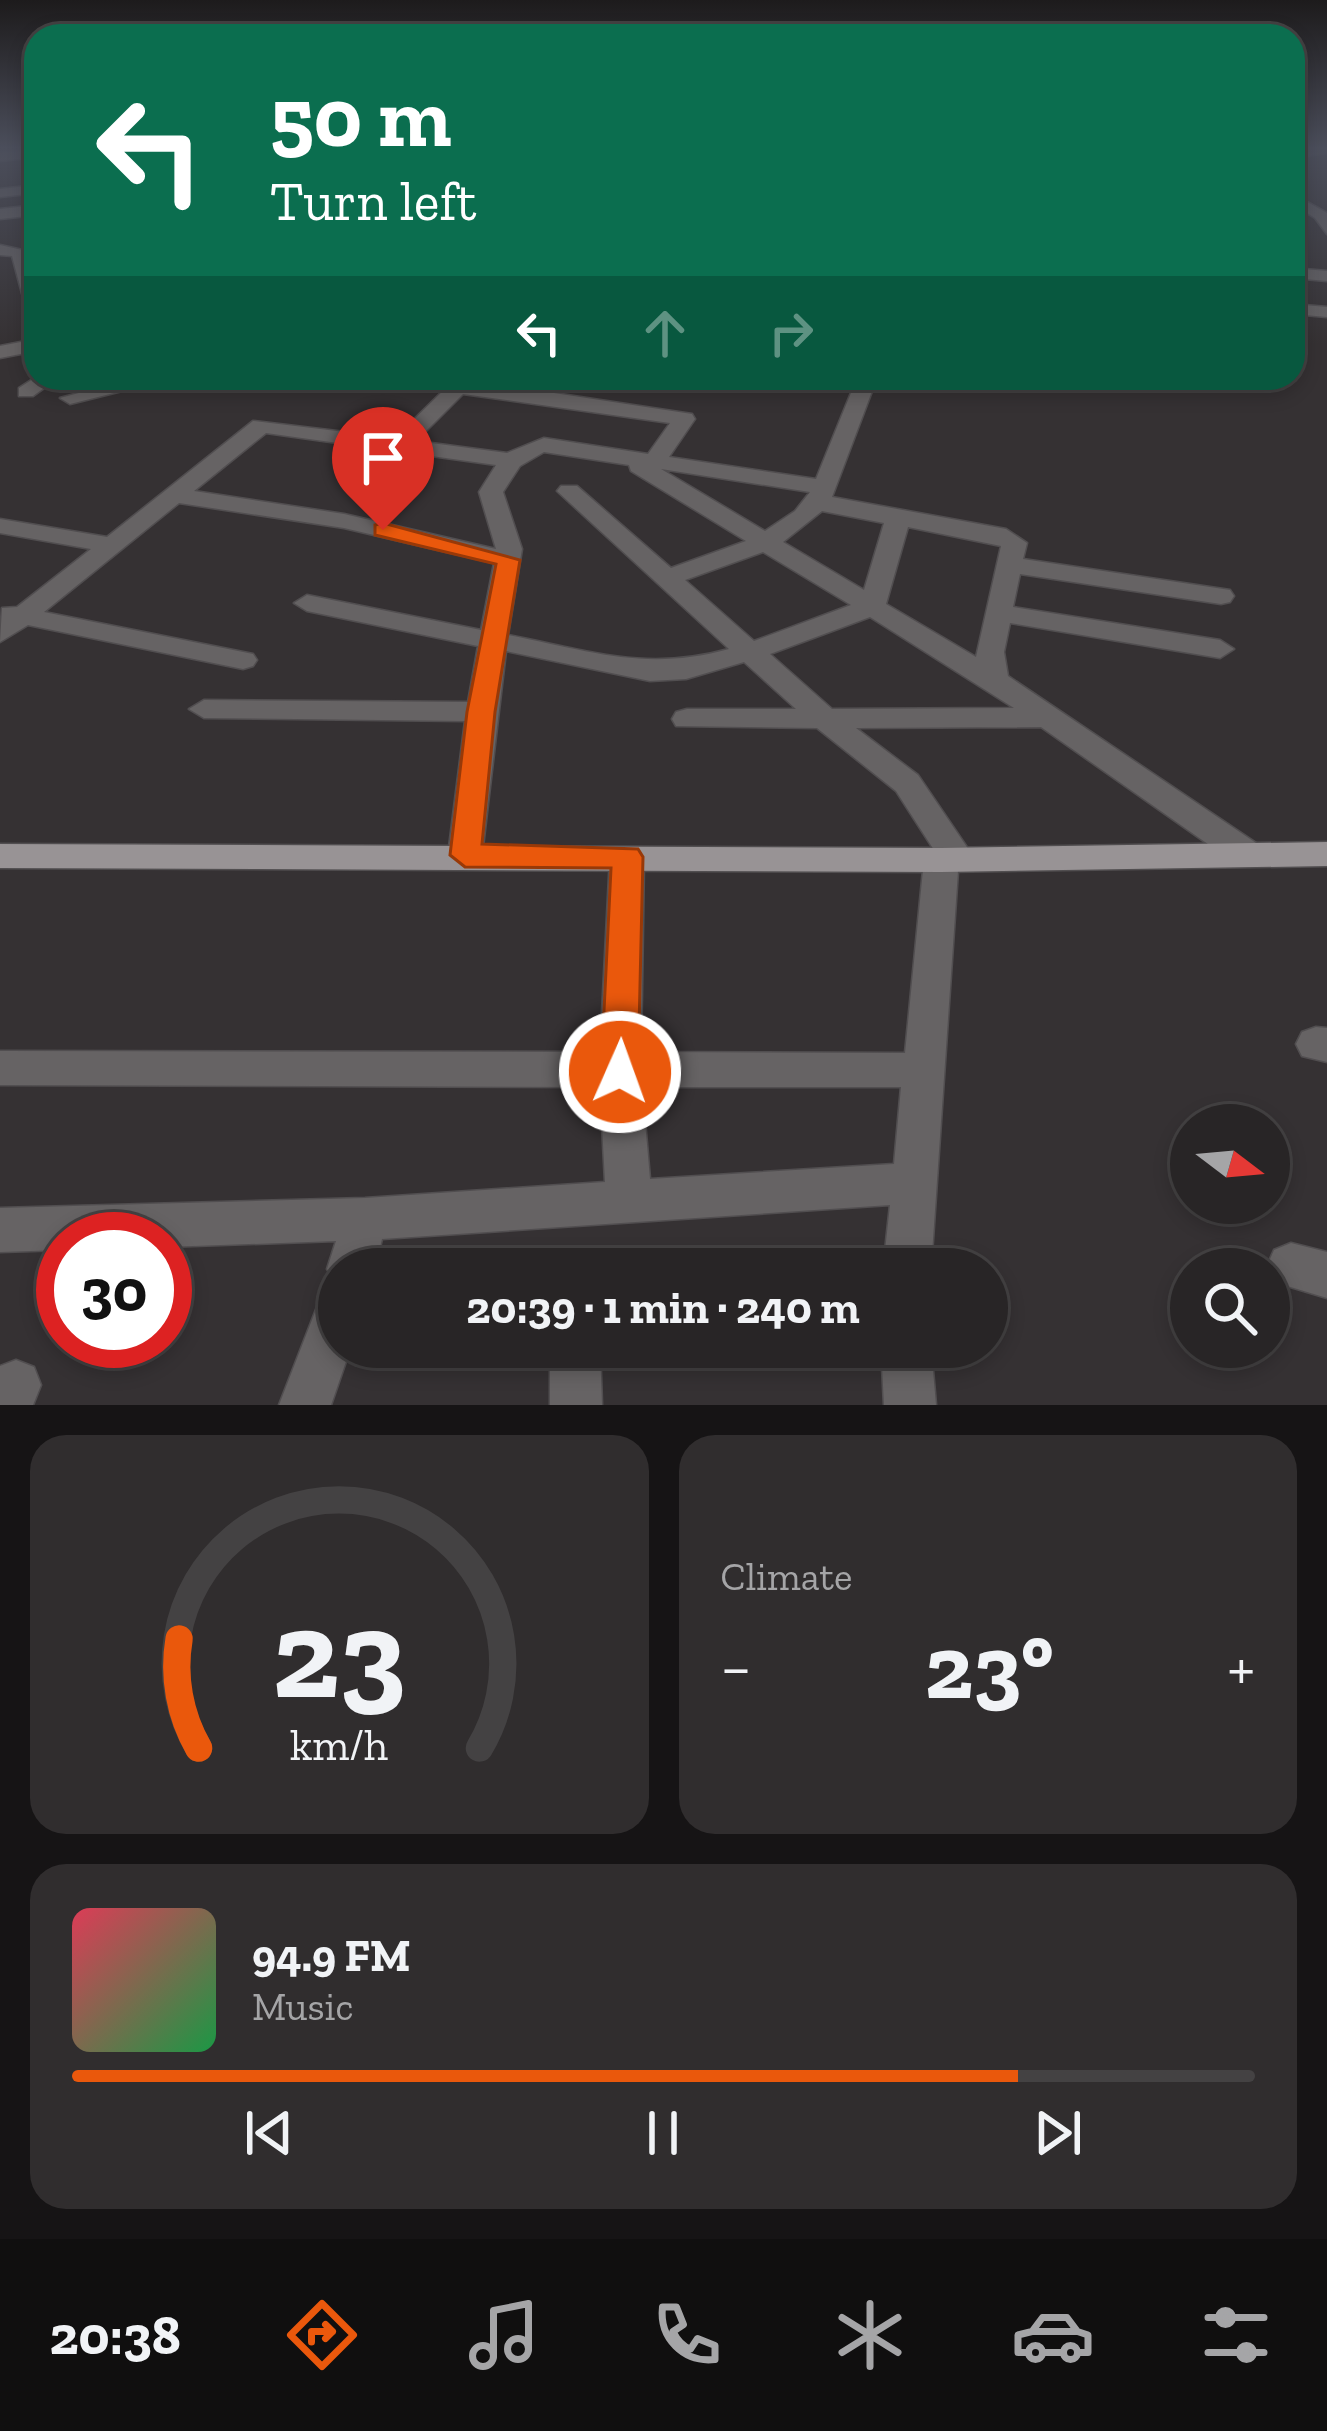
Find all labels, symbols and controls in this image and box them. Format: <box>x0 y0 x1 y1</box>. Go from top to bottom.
text: 50 m <box>270 67 452 168</box>
icon: left <box>72 72 228 228</box>
text: Turn left <box>270 169 477 234</box>
icon: left <box>506 300 572 366</box>
icon: ahead <box>632 300 698 366</box>
icon: right <box>758 300 824 366</box>
pin <box>332 407 434 530</box>
icon: arrive <box>350 425 416 491</box>
position arrow <box>557 1009 683 1135</box>
north arrow <box>1170 1104 1290 1224</box>
map controls <box>1170 1104 1290 1368</box>
speed limit sign: 30 <box>36 1212 192 1368</box>
button: search <box>1170 1248 1290 1368</box>
text: 20:39 · 1 min · 240 m <box>466 1281 860 1335</box>
text: Climate <box>721 1553 852 1600</box>
text: 23 <box>272 1579 406 1729</box>
text: 23° <box>925 1613 1054 1721</box>
text: − <box>721 1628 751 1707</box>
text: + <box>1227 1628 1255 1707</box>
text: km/h <box>290 1719 388 1770</box>
text: 94.9 FM <box>252 1929 411 1983</box>
text: Music <box>252 1983 354 2030</box>
icon: previous <box>236 2100 302 2166</box>
icon: pause <box>630 2100 696 2166</box>
icon: next <box>1025 2100 1091 2166</box>
icon: directions <box>280 2293 364 2377</box>
icon: music <box>462 2293 546 2377</box>
icon: phone <box>645 2293 729 2377</box>
icon: climate <box>828 2293 912 2377</box>
icon: car <box>1011 2293 1095 2377</box>
icon: filters <box>1194 2293 1278 2377</box>
text: 20:38 <box>49 2303 181 2368</box>

